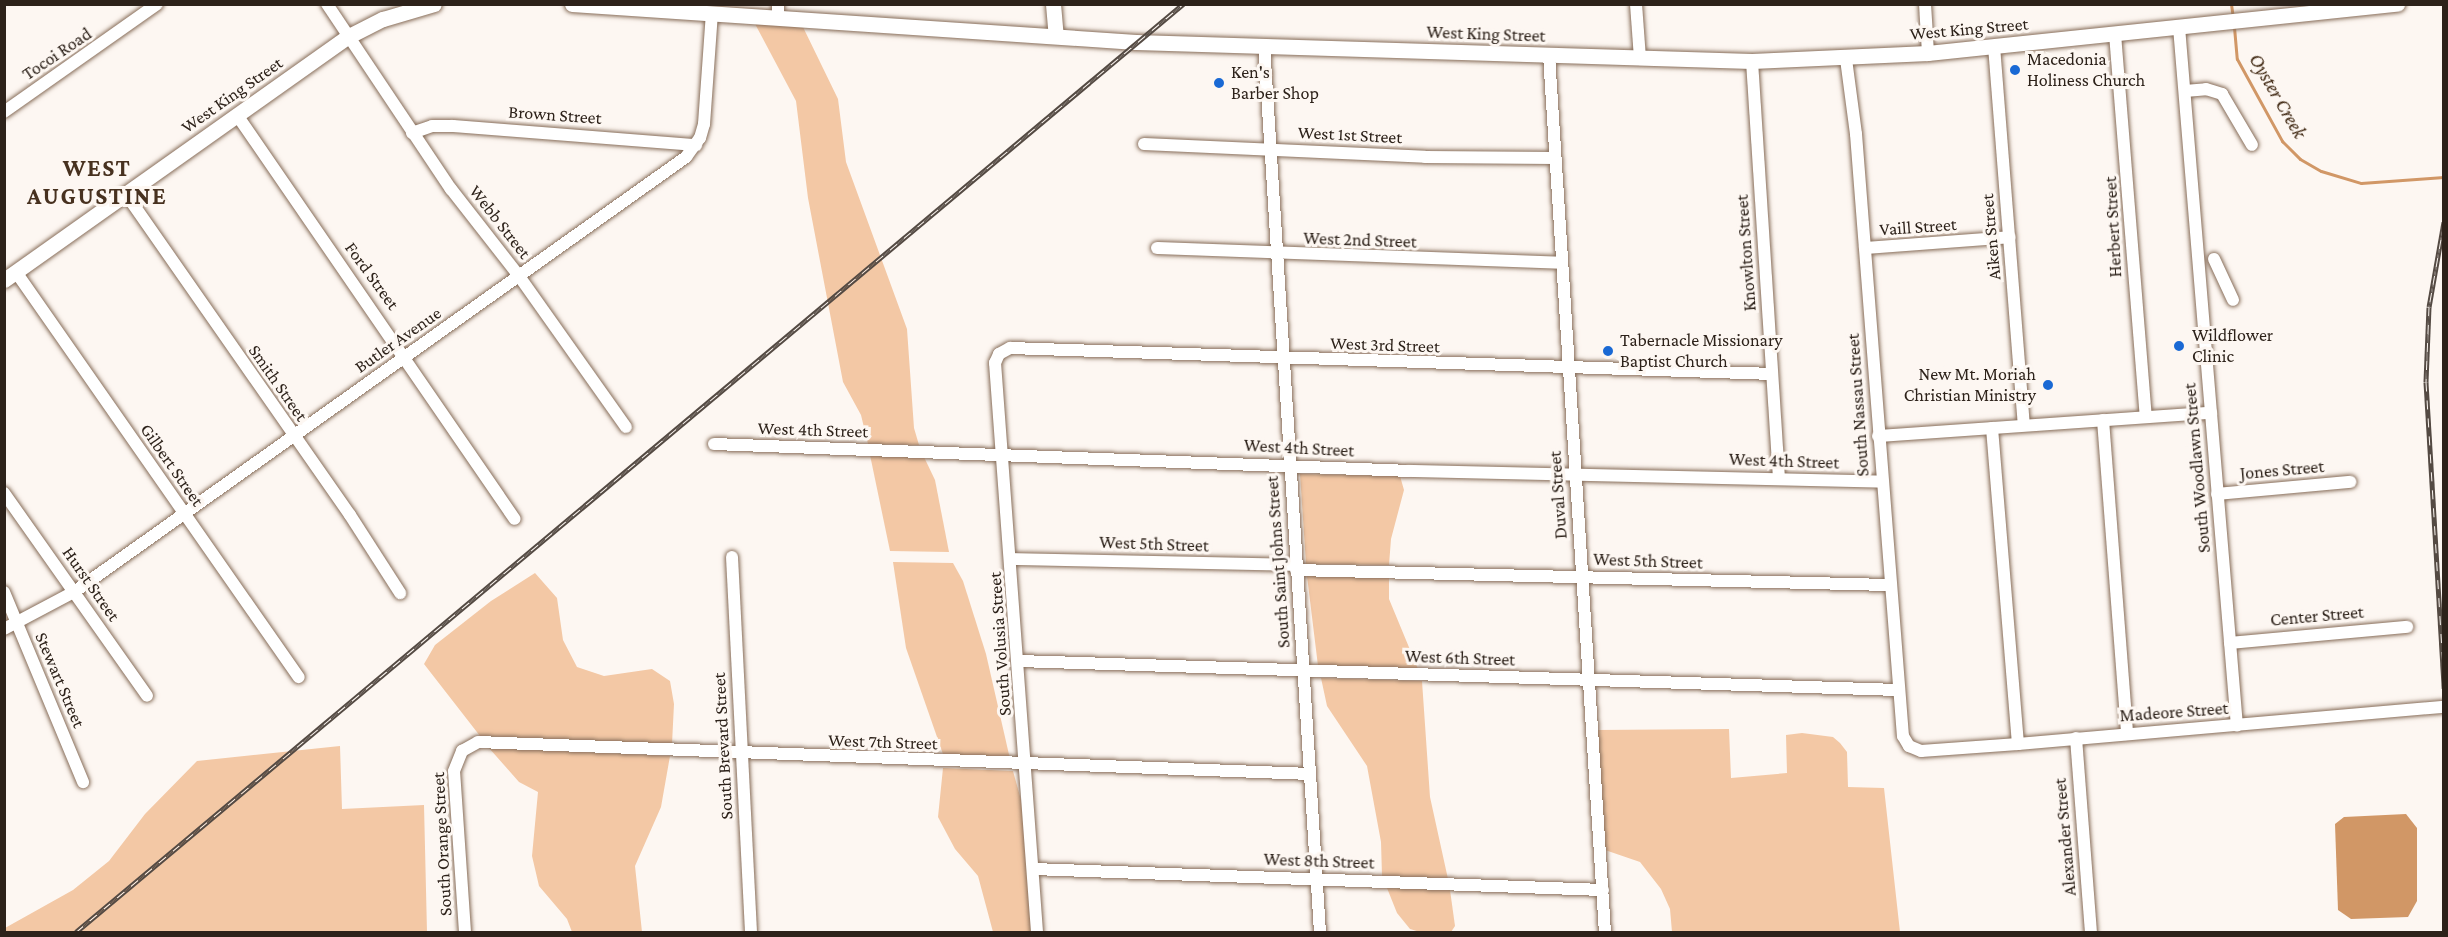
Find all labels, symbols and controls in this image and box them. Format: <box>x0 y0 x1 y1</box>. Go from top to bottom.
street label: West King Street <box>1909 13 2029 45</box>
street label: West King Street <box>1426 21 1546 47</box>
street label: Tocoi Road <box>18 23 96 85</box>
place label: Macedonia Holiness Church <box>2027 49 2145 92</box>
water label: Oyster Creek <box>2244 49 2312 143</box>
street label: West King Street <box>177 52 287 138</box>
place label: Ken's Barber Shop <box>1231 62 1319 104</box>
marker: Macedonia Holiness Church <box>2008 63 2022 77</box>
marker: Ken's Barber Shop <box>1212 76 1226 90</box>
street label: Brown Street <box>508 101 602 129</box>
street label: West 1st Street <box>1297 121 1403 149</box>
district label: WEST AUGUSTINE <box>27 154 167 210</box>
street label: Herbert Street <box>2100 176 2126 278</box>
street label: Webb Street <box>465 181 535 263</box>
street label: Aiken Street <box>1976 193 2006 281</box>
street label: Knowlton Street <box>1731 194 1761 312</box>
street label: Vaill Street <box>1879 214 1957 240</box>
street label: West 2nd Street <box>1303 227 1417 253</box>
street label: Ford Street <box>340 238 404 314</box>
street label: Butler Avenue <box>351 302 445 378</box>
place label: Wildflower Clinic <box>2192 325 2273 368</box>
place label: Tabernacle Missionary Baptist Church <box>1620 330 1783 372</box>
street label: West 3rd Street <box>1330 332 1440 358</box>
street label: South Nassau Street <box>1842 333 1874 477</box>
marker: Wildflower Clinic <box>2170 337 2188 355</box>
street label: Smith Street <box>244 340 312 426</box>
marker: Tabernacle Missionary Baptist Church <box>1601 344 1615 358</box>
place label: New Mt. Moriah Christian Ministry <box>1904 364 2036 406</box>
marker: New Mt. Moriah Christian Ministry <box>2041 378 2055 392</box>
street label: South Woodlawn Street <box>2179 382 2215 554</box>
street label: West 4th Street <box>757 417 869 443</box>
street label: Gilbert Street <box>136 420 208 510</box>
street label: West 4th Street <box>1243 434 1355 462</box>
street label: West 4th Street <box>1728 448 1840 474</box>
street label: Duval Street <box>1544 450 1572 540</box>
street label: Jones Street <box>2239 456 2325 484</box>
street label: South Saint Johns Street <box>1261 475 1295 649</box>
street label: West 5th Street <box>1099 531 1209 557</box>
street label: Hurst Street <box>57 542 125 626</box>
street label: West 5th Street <box>1593 548 1703 574</box>
street label: South Volusia Street <box>984 571 1016 717</box>
street label: Center Street <box>2269 601 2365 631</box>
street label: Stewart Street <box>30 629 90 731</box>
street label: West 6th Street <box>1405 645 1515 671</box>
street label: South Brevard Street <box>708 672 738 820</box>
street label: Madeore Street <box>2119 697 2229 727</box>
street label: West 7th Street <box>828 729 938 755</box>
street label: South Orange Street <box>427 771 457 917</box>
street label: Alexander Street <box>2049 777 2081 897</box>
street label: West 8th Street <box>1263 848 1375 874</box>

